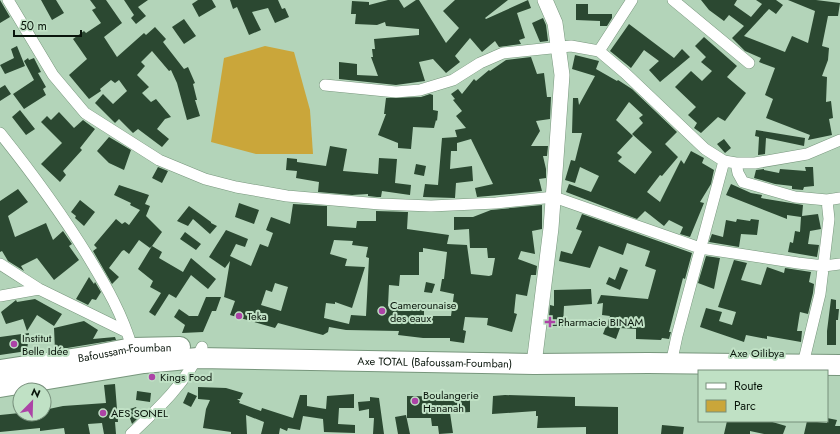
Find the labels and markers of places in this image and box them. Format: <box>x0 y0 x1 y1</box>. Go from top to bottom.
place label: Camerounaise des eaux <box>390 297 457 326</box>
marker: Camerounaise des eaux <box>377 306 387 316</box>
place label: Teka <box>247 308 267 324</box>
marker: Teka <box>234 311 244 321</box>
place label: Pharmacie BINAM <box>558 314 643 330</box>
marker: Pharmacie BINAM <box>545 317 555 327</box>
place label: Institut Belle Idée <box>22 330 68 359</box>
marker: Institut Belle Idée <box>9 339 19 349</box>
place label: Kings Food <box>160 369 212 385</box>
marker: Kings Food <box>147 372 157 382</box>
place label: Boulangerie Hananah <box>423 387 479 416</box>
marker: Boulangerie Hananah <box>410 396 420 406</box>
place label: AES SONEL <box>111 405 168 421</box>
marker: AES SONEL <box>98 408 108 418</box>

